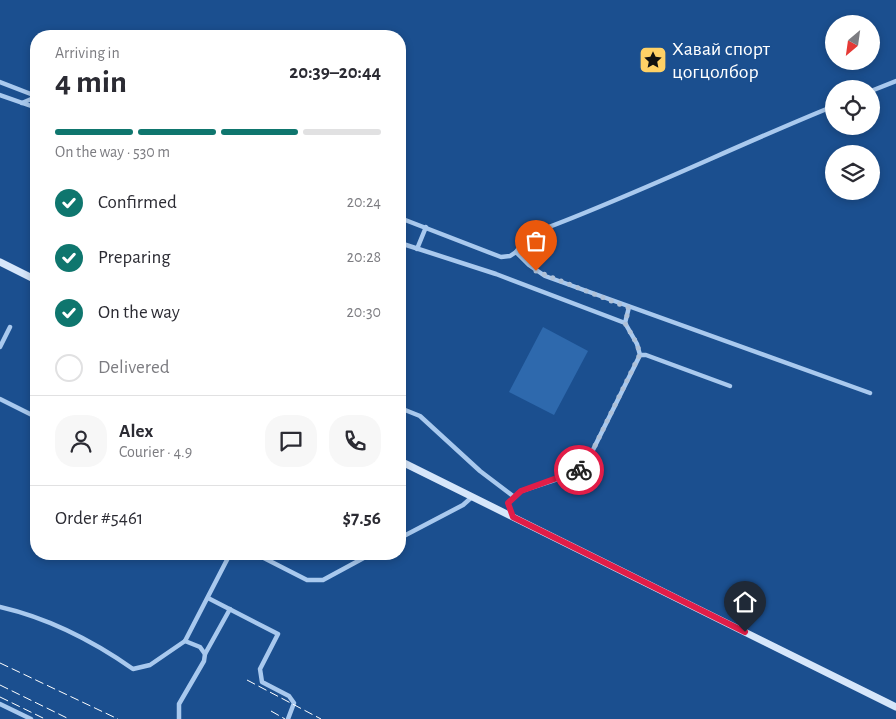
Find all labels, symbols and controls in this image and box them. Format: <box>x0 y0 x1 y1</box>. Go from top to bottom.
north arrow <box>825 15 880 70</box>
map controls <box>825 15 880 200</box>
place label: Хавай спорт цогцолбор <box>672 39 771 82</box>
text: Arriving in <box>55 45 120 61</box>
place icon: Хавай спорт цогцолбор <box>638 45 668 75</box>
text: 20:39–20:44 <box>289 63 381 82</box>
text: 4 min <box>55 66 127 98</box>
button: locate <box>825 80 880 135</box>
text: On the way · 530 m <box>55 144 170 160</box>
button: layers <box>825 145 880 200</box>
icon: check <box>55 189 83 217</box>
text: Confirmed <box>98 193 177 212</box>
text: 20:24 <box>347 194 381 210</box>
pin <box>515 220 557 271</box>
icon: bag <box>522 227 550 255</box>
icon: check <box>55 244 83 272</box>
text: Preparing <box>98 248 171 267</box>
text: 20:28 <box>347 249 381 265</box>
icon: check <box>55 299 83 327</box>
text: On the way <box>98 303 180 322</box>
text: 20:30 <box>347 304 381 320</box>
text: Delivered <box>98 358 170 377</box>
button: person <box>55 415 107 467</box>
button: chat <box>265 415 317 467</box>
button: phone <box>329 415 381 467</box>
text: Alex <box>119 422 153 441</box>
text: Courier · 4.9 <box>119 444 192 460</box>
courier <box>554 445 604 495</box>
icon: bike <box>565 456 593 484</box>
text: Order #5461 <box>55 509 143 528</box>
text: $7.56 <box>343 509 381 528</box>
pin <box>724 581 766 632</box>
icon: home <box>731 588 759 616</box>

